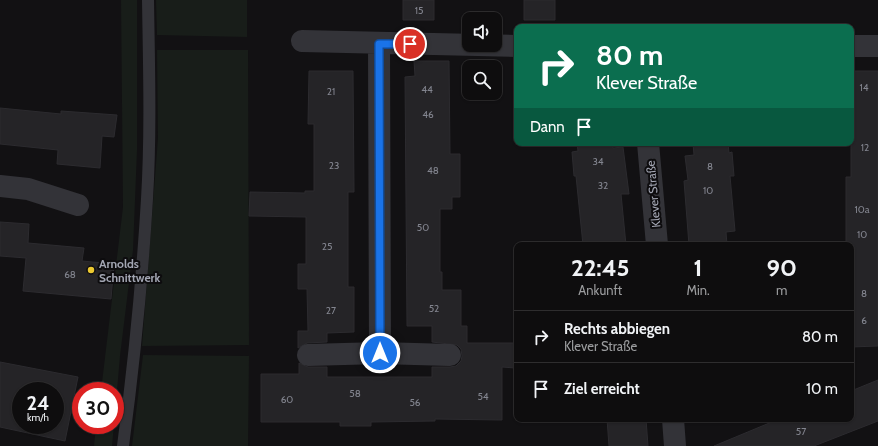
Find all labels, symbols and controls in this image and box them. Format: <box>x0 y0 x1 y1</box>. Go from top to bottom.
house number: 15 <box>415 4 423 17</box>
map controls <box>462 12 502 100</box>
button: sound <box>462 12 502 52</box>
pin <box>393 27 427 61</box>
icon: arrive <box>399 33 421 55</box>
text: 80 m <box>596 38 663 72</box>
icon: right <box>530 40 582 92</box>
button: search <box>462 60 502 100</box>
text: Klever Straße <box>596 72 697 94</box>
house number: 14 <box>859 81 869 94</box>
house number: 44 <box>421 83 433 96</box>
house number: 21 <box>327 85 335 98</box>
house number: 46 <box>422 108 434 121</box>
icon: arrive <box>573 116 595 138</box>
text: Dann <box>530 118 565 136</box>
house number: 12 <box>861 141 869 154</box>
house number: 34 <box>592 155 604 168</box>
house number: 23 <box>329 159 339 172</box>
street label: Klever Straße <box>643 160 663 228</box>
house number: 8 <box>707 160 713 173</box>
house number: 48 <box>427 164 439 177</box>
house number: 32 <box>598 179 608 192</box>
house number: 10 <box>703 184 713 197</box>
house number: 10a <box>854 203 870 216</box>
house number: 50 <box>417 221 429 234</box>
house number: 10 <box>857 228 867 241</box>
house number: 25 <box>322 240 332 253</box>
text: 22:45 <box>571 253 629 282</box>
text: 1 <box>694 253 702 282</box>
text: 90 <box>767 253 797 282</box>
place label: Arnolds Schnittwerk <box>99 256 161 285</box>
marker: Arnolds Schnittwerk <box>86 265 96 275</box>
house number: 68 <box>64 268 76 281</box>
text: Ankunft <box>578 282 622 298</box>
text: Min. <box>686 282 710 298</box>
text: m <box>776 282 788 298</box>
house number: 8 <box>861 287 867 300</box>
house number: 52 <box>429 302 439 315</box>
house number: 27 <box>326 304 336 317</box>
house number: 6 <box>861 314 867 327</box>
text: Rechts abbiegen <box>564 320 670 338</box>
icon: right <box>530 326 552 348</box>
text: 80 m <box>802 328 838 346</box>
position arrow <box>359 332 401 374</box>
text: Klever Straße <box>564 338 637 354</box>
icon: arrive <box>530 378 552 400</box>
text: Ziel erreicht <box>564 380 640 398</box>
text: 10 m <box>806 380 838 398</box>
speed limit sign: 30 <box>72 382 124 434</box>
house number: 58 <box>349 387 361 400</box>
house number: 54 <box>477 390 489 403</box>
text: 24 <box>27 391 50 415</box>
house number: 60 <box>281 393 293 406</box>
house number: 56 <box>409 396 421 409</box>
text: km/h <box>27 411 49 424</box>
house number: 57 <box>796 425 806 438</box>

